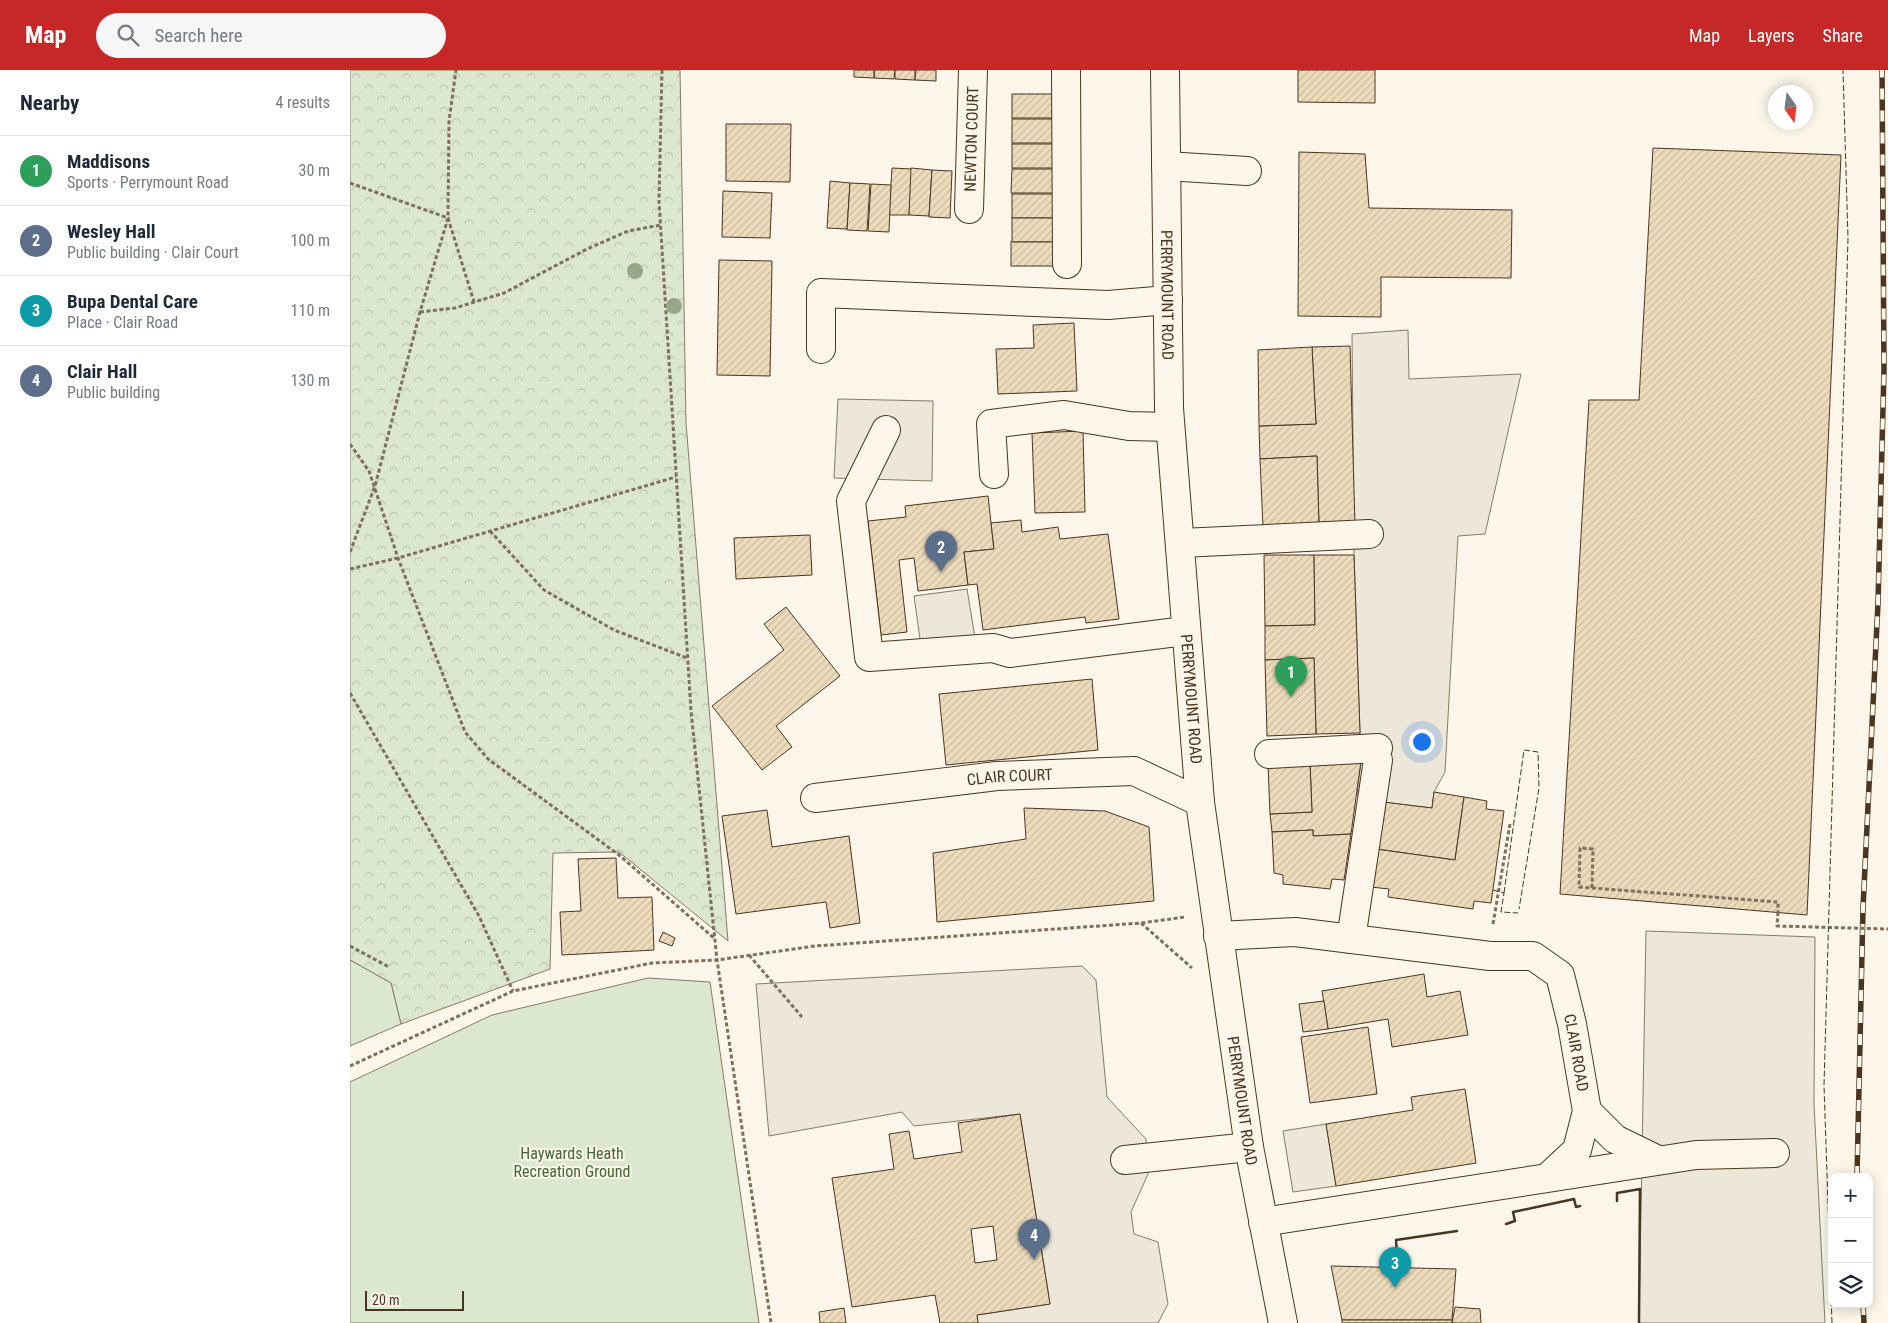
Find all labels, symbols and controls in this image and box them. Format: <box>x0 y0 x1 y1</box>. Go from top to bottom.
search box <box>96 13 446 58</box>
text: Map <box>25 21 66 49</box>
icon: search <box>114 21 142 49</box>
text: Search here <box>154 24 243 47</box>
text: Map <box>1689 25 1720 46</box>
text: Layers <box>1748 25 1795 46</box>
text: Share <box>1823 25 1863 46</box>
north arrow <box>1768 85 1813 130</box>
street label: NEWTON COURT <box>961 86 983 192</box>
text: Nearby <box>20 91 79 115</box>
text: 4 results <box>275 93 330 112</box>
text: Maddisons <box>67 150 150 173</box>
text: 1 <box>32 161 40 180</box>
text: 30 m <box>298 161 330 180</box>
text: Sports · Perrymount Road <box>67 173 229 192</box>
text: Wesley Hall <box>67 220 155 243</box>
street label: PERRYMOUNT ROAD <box>1157 230 1177 360</box>
text: 2 <box>32 231 40 250</box>
text: 100 m <box>291 231 330 250</box>
text: Public building · Clair Court <box>67 243 239 262</box>
text: Bupa Dental Care <box>67 290 198 313</box>
text: 3 <box>32 301 40 320</box>
text: 110 m <box>291 301 330 320</box>
text: Place · Clair Road <box>67 313 178 332</box>
text: Clair Hall <box>67 360 137 383</box>
text: 4 <box>32 371 40 390</box>
text: 130 m <box>291 371 330 390</box>
text: Public building <box>67 383 160 402</box>
pin: 2 <box>925 531 957 572</box>
street label: PERRYMOUNT ROAD <box>1177 633 1206 765</box>
pin: 1 <box>1275 656 1307 697</box>
your location <box>1409 729 1435 755</box>
street label: CLAIR COURT <box>966 765 1053 790</box>
street label: CLAIR ROAD <box>1560 1012 1592 1093</box>
street label: PERRYMOUNT ROAD <box>1223 1035 1261 1167</box>
park label: Haywards Heath Recreation Ground <box>514 1144 630 1181</box>
map controls <box>1828 1173 1873 1308</box>
button: + <box>1828 1173 1873 1218</box>
button: − <box>1828 1218 1873 1263</box>
pin: 4 <box>1018 1219 1050 1260</box>
pin: 3 <box>1379 1247 1411 1288</box>
button: layers <box>1828 1263 1873 1308</box>
scale bar <box>365 1288 464 1311</box>
text: 20 m <box>372 1292 400 1308</box>

